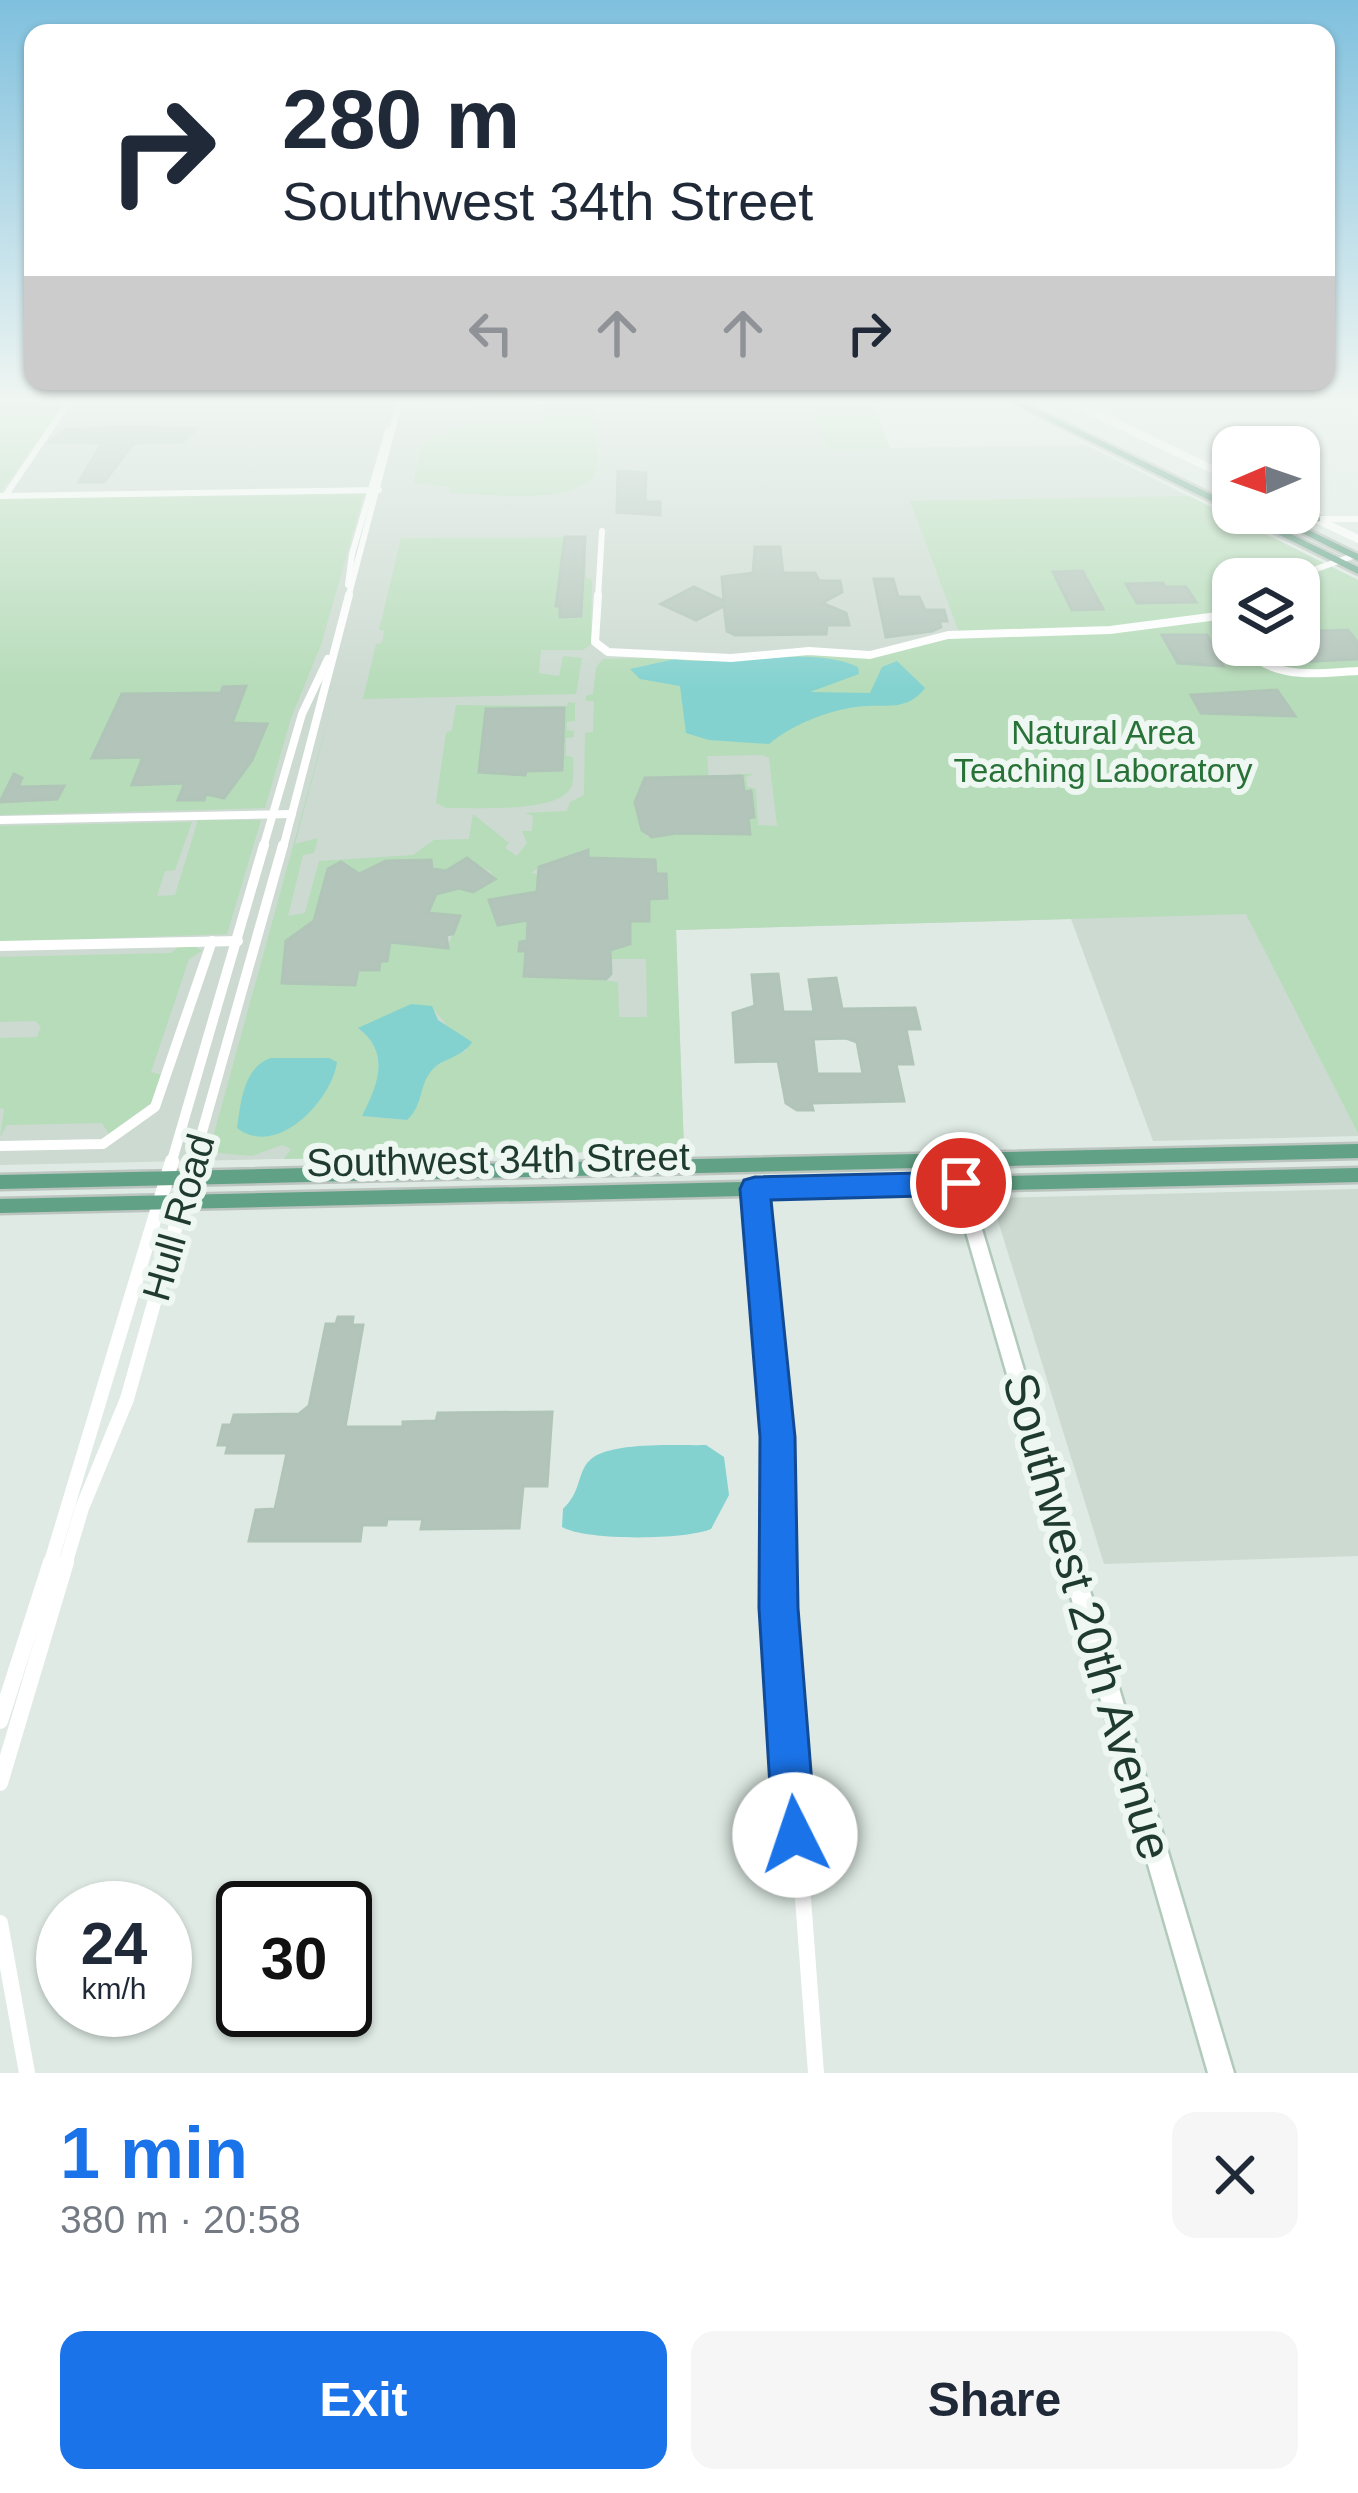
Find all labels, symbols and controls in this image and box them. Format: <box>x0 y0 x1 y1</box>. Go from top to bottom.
icon: right <box>84 72 240 228</box>
text: 280 m <box>282 72 520 166</box>
text: Southwest 34th Street <box>282 171 813 231</box>
icon: left <box>458 300 524 366</box>
icon: ahead <box>584 300 650 366</box>
icon: ahead <box>710 300 776 366</box>
icon: right <box>836 300 902 366</box>
north arrow <box>1212 426 1320 534</box>
map controls <box>1212 426 1320 666</box>
button: layers <box>1212 558 1320 666</box>
park label: Natural Area Teaching Laboratory <box>953 714 1253 789</box>
street label: Hull Road <box>134 1129 223 1305</box>
pin <box>910 1132 1012 1234</box>
street label: Southwest 34th Street <box>306 1135 690 1184</box>
icon: arrive <box>928 1150 994 1216</box>
street label: Southwest 20th Avenue <box>993 1367 1182 1865</box>
position arrow <box>732 1772 858 1898</box>
speed limit sign: 30 <box>216 1881 372 2037</box>
text: 24 <box>81 1910 147 1977</box>
text: km/h <box>81 1972 147 2005</box>
button: close <box>1172 2112 1298 2238</box>
text: 1 min <box>60 2113 248 2193</box>
text: 380 m · 20:58 <box>60 2198 301 2241</box>
button: Exit <box>60 2331 667 2469</box>
button: Share <box>691 2331 1298 2469</box>

